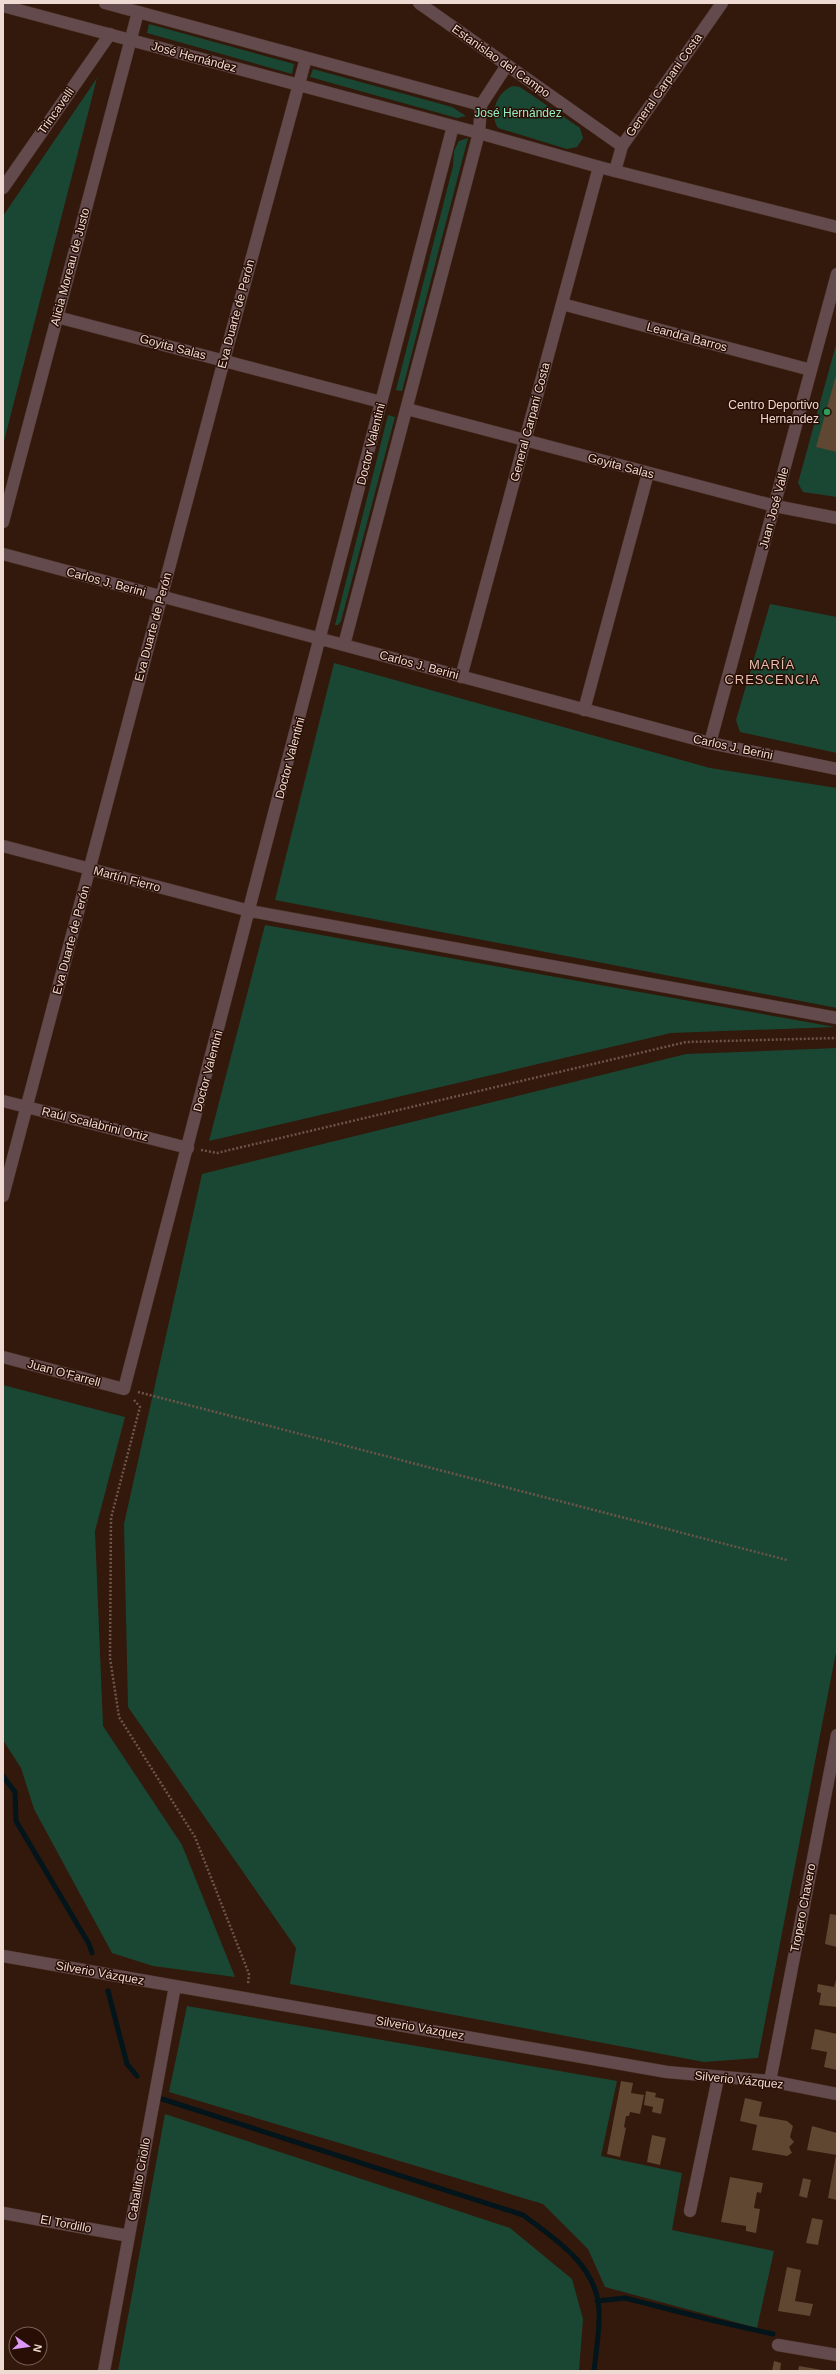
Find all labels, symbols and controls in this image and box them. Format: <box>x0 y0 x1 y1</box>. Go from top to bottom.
street label: Estanislao del Campo <box>449 22 553 100</box>
street label: General Carpani Costa <box>623 30 705 139</box>
street label: José Hernández <box>150 39 238 75</box>
street label: Trincavelli <box>35 85 77 137</box>
park label: José Hernández <box>474 106 562 120</box>
street label: Alicia Moreau de Justo <box>48 206 93 327</box>
street label: Eva Duarte de Perón <box>215 258 257 370</box>
street label: Leandra Barros <box>645 320 729 354</box>
street label: Goyita Salas <box>138 331 208 363</box>
street label: General Carpani Costa <box>507 361 553 483</box>
place label: Centro Deportivo Hernandez <box>728 398 819 426</box>
street label: Doctor Valentini <box>354 402 388 486</box>
marker: Centro Deportivo Hernandez <box>822 407 832 417</box>
street label: Goyita Salas <box>586 450 656 482</box>
street label: Juan José Valle <box>756 465 792 550</box>
street label: Carlos J. Berini <box>65 565 147 599</box>
street label: Eva Duarte de Perón <box>132 571 174 683</box>
street label: Carlos J. Berini <box>378 648 460 682</box>
district label: MARÍA CRESCENCIA <box>724 657 820 687</box>
street label: Doctor Valentini <box>272 716 308 800</box>
street label: Carlos J. Berini <box>692 732 774 762</box>
street label: Martín Fierro <box>92 863 162 895</box>
street label: Eva Duarte de Perón <box>50 884 92 996</box>
street label: Doctor Valentini <box>190 1029 226 1113</box>
street label: Raúl Scalabrini Ortiz <box>40 1104 150 1144</box>
street label: Juan O'Farrell <box>26 1357 102 1389</box>
street label: Tropero Chavero <box>788 1862 819 1954</box>
street label: Silverio Vázquez <box>55 1958 145 1988</box>
street label: Silverio Vázquez <box>375 2013 465 2043</box>
street label: Silverio Vázquez <box>694 2068 784 2092</box>
street label: Caballito Criollo <box>125 2136 153 2222</box>
street label: El Tordillo <box>39 2212 93 2236</box>
north arrow <box>8 2326 48 2366</box>
text: N <box>31 2343 44 2354</box>

